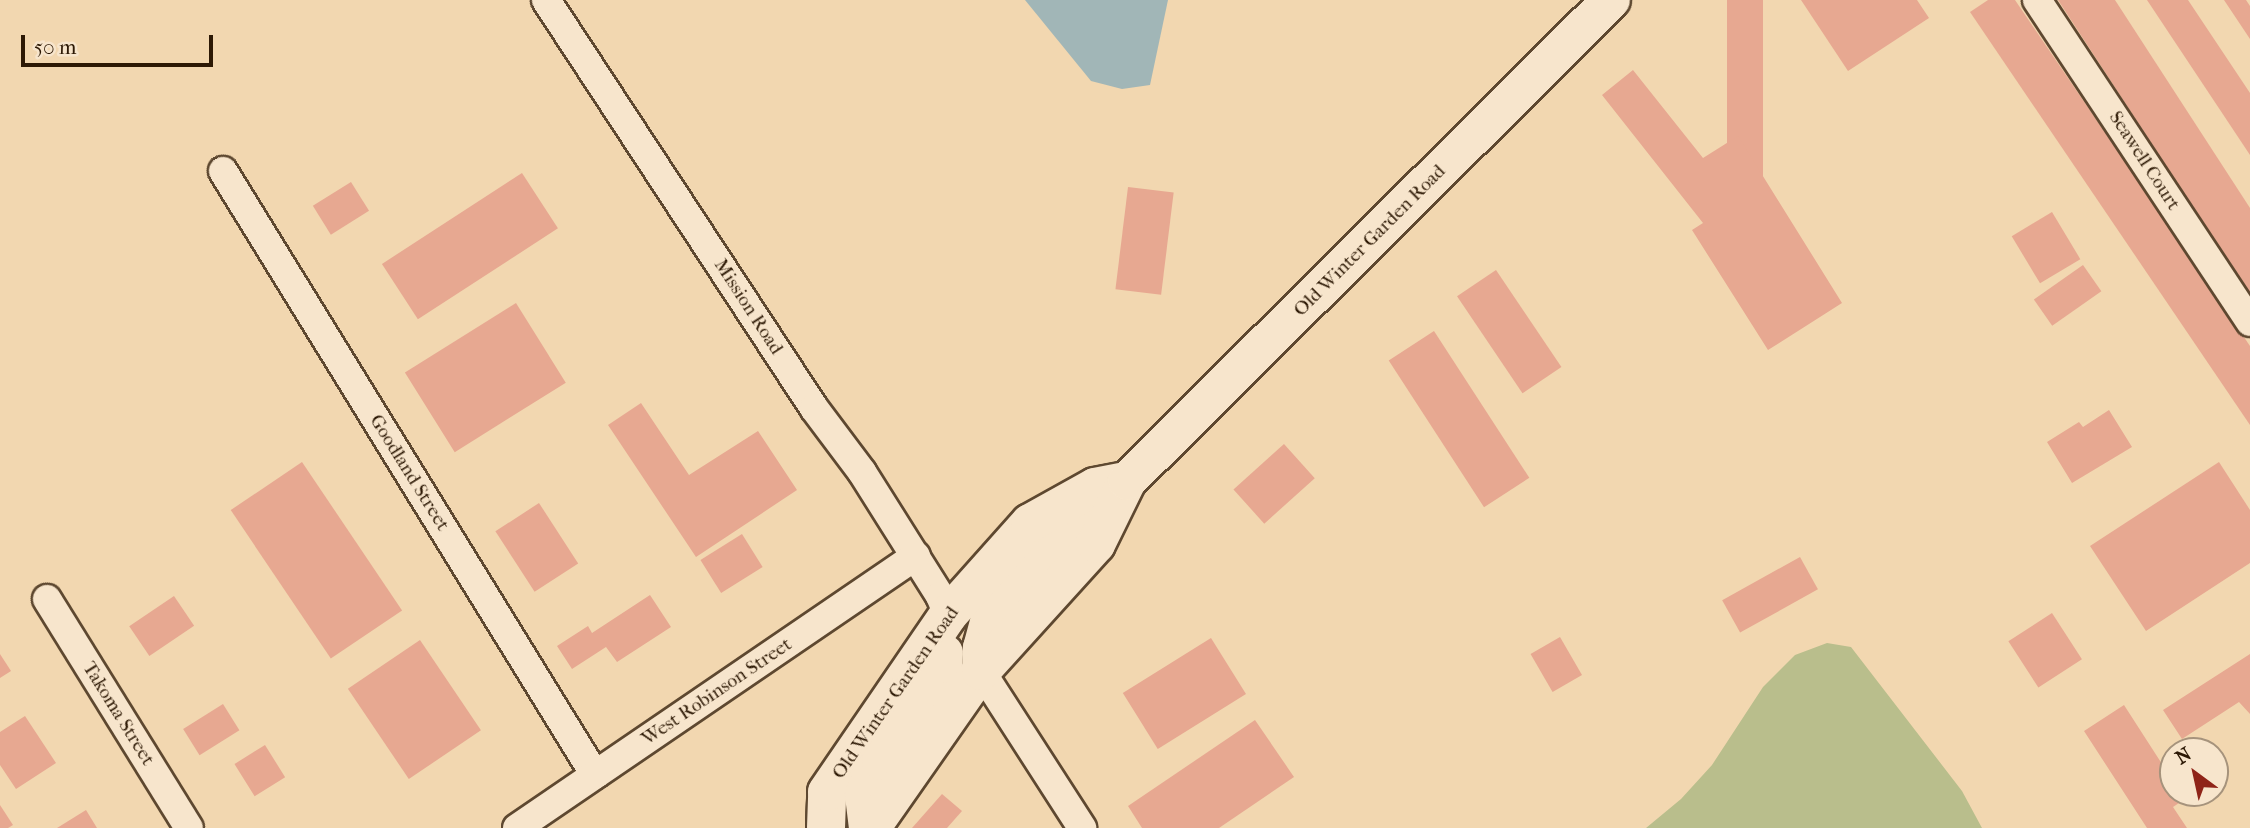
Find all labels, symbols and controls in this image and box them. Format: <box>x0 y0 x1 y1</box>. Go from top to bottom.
scale bar <box>24 21 217 65</box>
text: 50 m <box>34 35 77 59</box>
street label: Seawell Court <box>2104 107 2184 215</box>
street label: Old Winter Garden Road <box>1289 160 1451 322</box>
street label: Mission Road <box>709 255 787 359</box>
street label: Goodland Street <box>364 411 454 535</box>
street label: Old Winter Garden Road <box>828 602 964 784</box>
street label: West Robinson Street <box>638 633 796 751</box>
street label: Takoma Street <box>77 658 159 770</box>
north arrow <box>2159 737 2229 807</box>
text: N <box>2172 743 2196 769</box>

